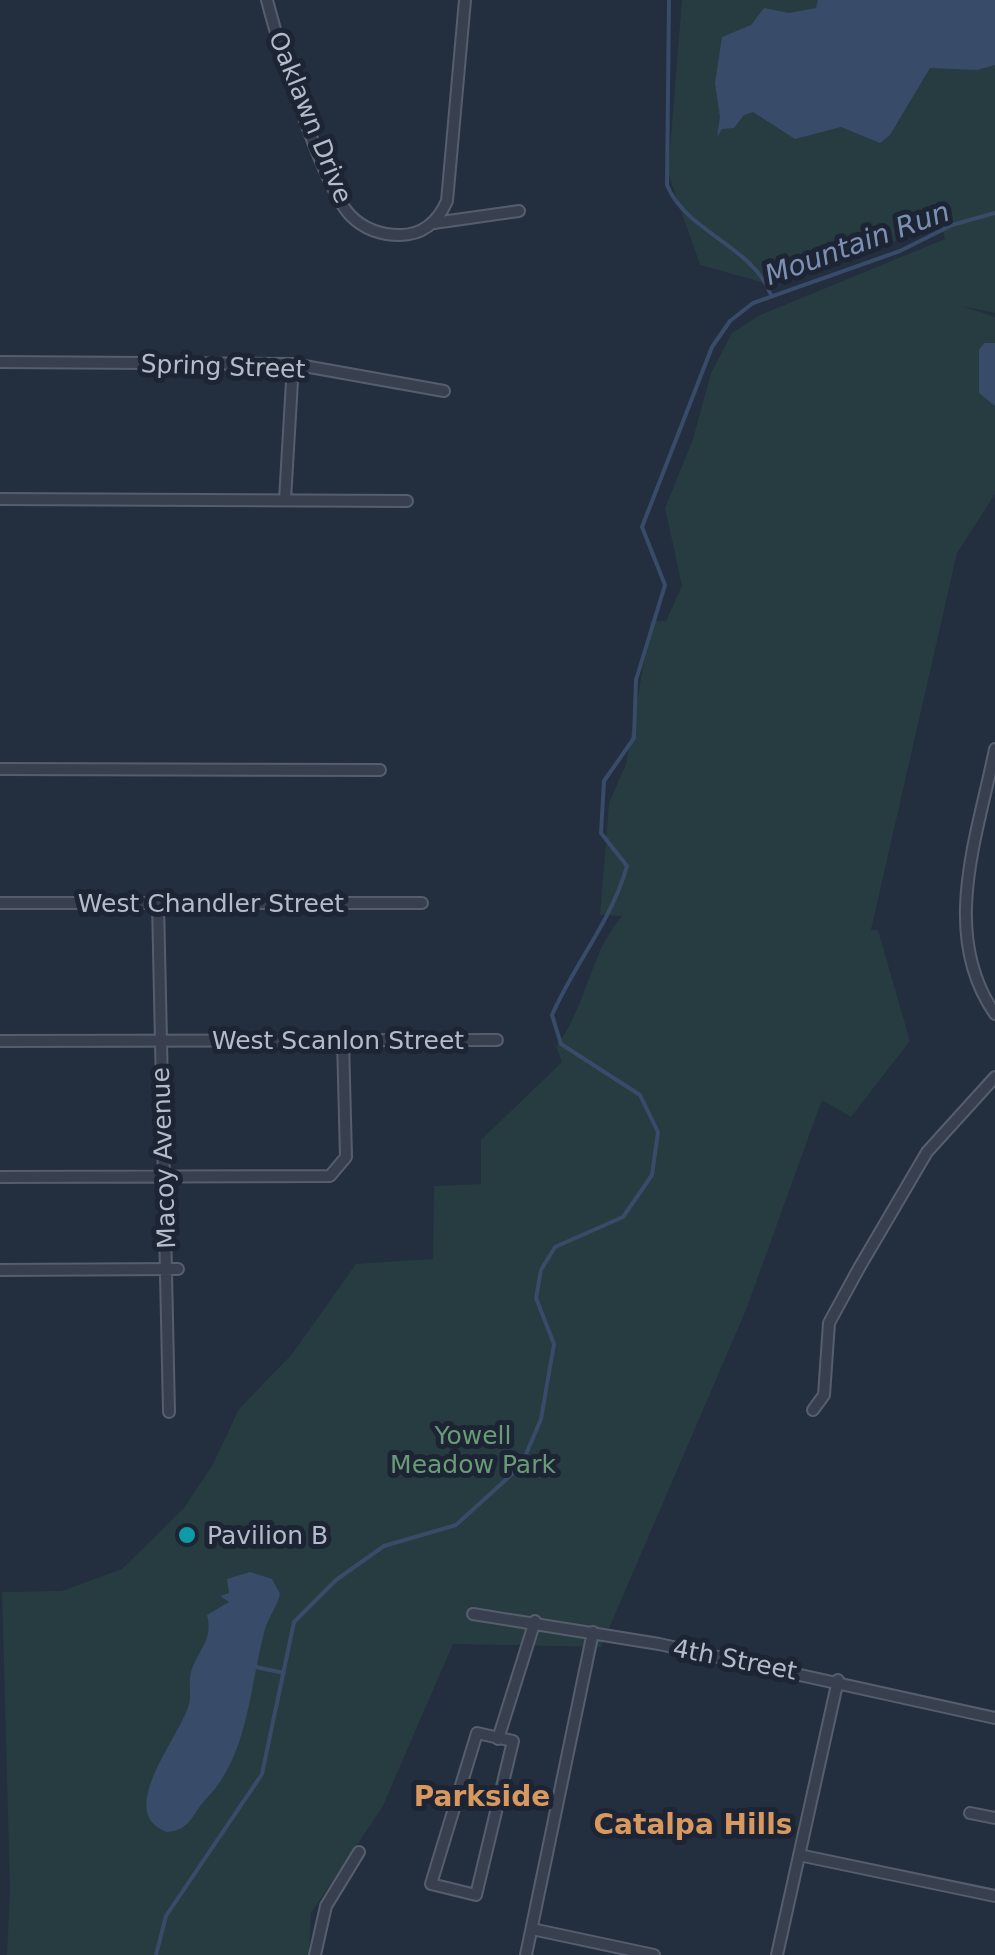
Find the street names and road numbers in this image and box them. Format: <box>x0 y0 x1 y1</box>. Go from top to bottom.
street label: Oaklawn Drive <box>263 27 358 207</box>
street label: Spring Street <box>140 349 306 384</box>
street label: West Chandler Street <box>78 889 344 918</box>
street label: West Scanlon Street <box>212 1026 464 1055</box>
street label: Macoy Avenue <box>146 1067 181 1249</box>
street label: 4th Street <box>671 1633 799 1686</box>

